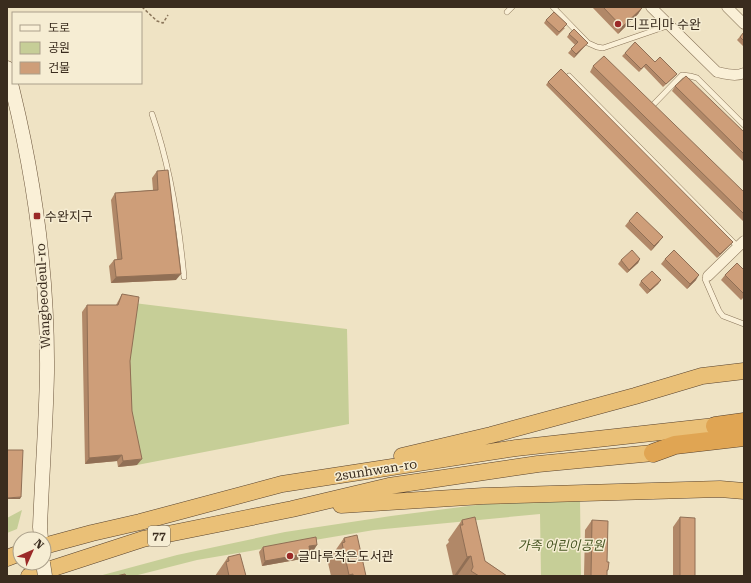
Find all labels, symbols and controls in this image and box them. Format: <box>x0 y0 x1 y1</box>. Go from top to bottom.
legend <box>12 12 142 84</box>
place label: 디프리마 수완 <box>626 17 701 32</box>
marker: 디프리마 수완 <box>613 19 623 29</box>
text: 도로 <box>48 21 70 35</box>
text: 공원 <box>48 41 70 55</box>
text: 건물 <box>48 61 70 75</box>
place label: 수완지구 <box>45 209 93 224</box>
marker: 수완지구 <box>32 211 42 221</box>
street label: Wangbeodeul-ro <box>33 243 53 349</box>
street label: 2sunhwan-ro <box>334 456 418 484</box>
road number: 77 <box>148 526 170 546</box>
north arrow <box>12 531 52 571</box>
text: N <box>31 537 47 552</box>
park label: 가족 어린이공원 <box>517 538 606 553</box>
place label: 글마루작은도서관 <box>298 549 394 564</box>
marker: 글마루작은도서관 <box>285 551 295 561</box>

